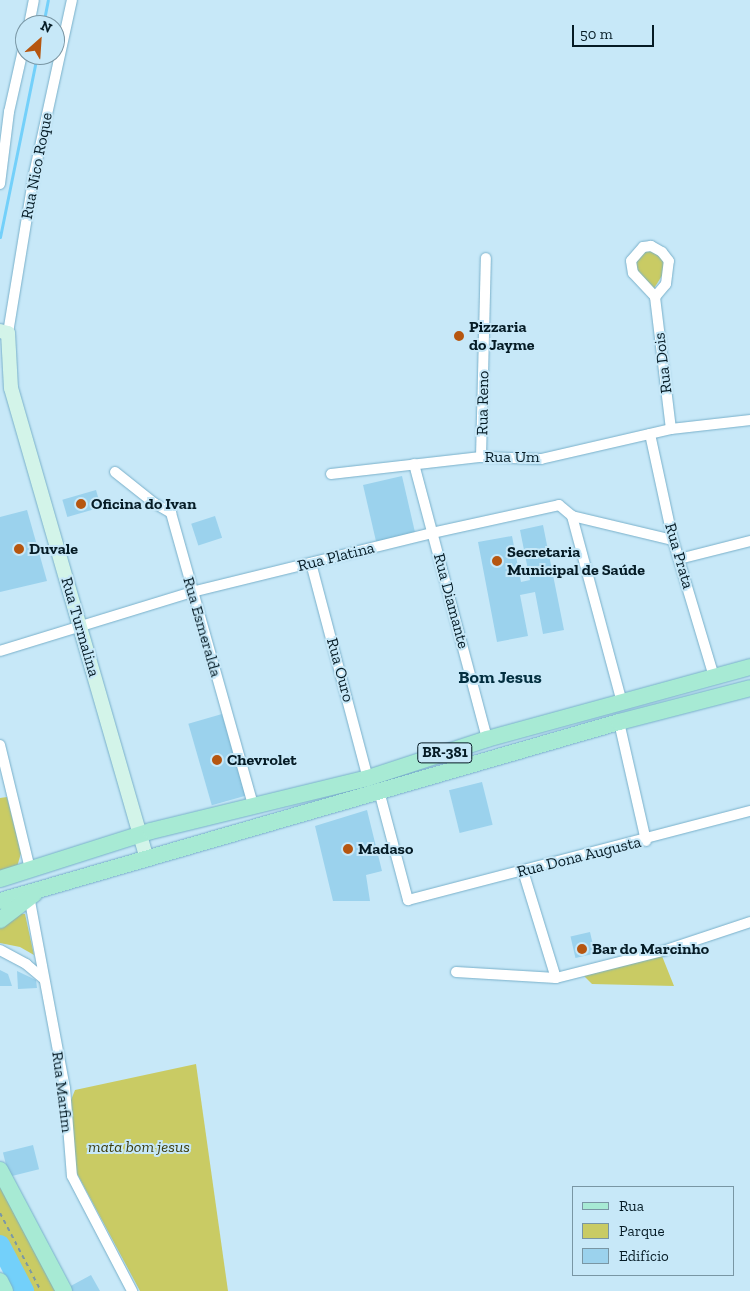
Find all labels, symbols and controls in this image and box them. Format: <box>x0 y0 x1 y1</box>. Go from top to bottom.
north arrow <box>15 15 65 65</box>
scale bar <box>575 15 658 47</box>
text: N <box>38 17 55 37</box>
text: 50 m <box>580 25 613 43</box>
street label: Rua Nico Roque <box>17 111 57 221</box>
place label: Pizzaria do Jayme <box>469 317 535 355</box>
marker: Pizzaria do Jayme <box>453 330 465 342</box>
street label: Rua Dois <box>650 331 676 395</box>
street label: Rua Reno <box>473 370 493 436</box>
street label: Rua Um <box>484 447 540 467</box>
place label: Oficina do Ivan <box>91 494 196 514</box>
marker: Oficina do Ivan <box>75 498 87 510</box>
street label: Rua Prata <box>660 521 698 591</box>
street label: Rua Platina <box>296 538 376 576</box>
place label: Duvale <box>29 539 78 559</box>
place label: Secretaria Municipal de Saúde <box>507 542 645 580</box>
marker: Duvale <box>13 543 25 555</box>
street label: Rua Diamante <box>429 551 473 651</box>
marker: Secretaria Municipal de Saúde <box>491 555 503 567</box>
street label: Rua Turmalina <box>57 575 103 679</box>
street label: Rua Esmeralda <box>179 575 225 679</box>
street label: Rua Ouro <box>322 636 358 704</box>
district label: Bom Jesus <box>458 666 542 688</box>
road number: BR-381 <box>416 740 474 766</box>
place label: Chevrolet <box>227 750 297 770</box>
marker: Chevrolet <box>211 754 223 766</box>
street label: Rua Dona Augusta <box>515 832 643 882</box>
place label: Madaso <box>358 839 413 859</box>
marker: Madaso <box>342 843 354 855</box>
place label: Bar do Marcinho <box>592 939 709 959</box>
marker: Bar do Marcinho <box>576 943 588 955</box>
street label: Rua Marfim <box>48 1050 76 1134</box>
park label: mata bom jesus <box>88 1137 190 1157</box>
legend <box>572 1186 735 1276</box>
text: Rua <box>619 1197 644 1215</box>
text: Parque <box>619 1222 665 1240</box>
text: Edifício <box>619 1247 669 1265</box>

